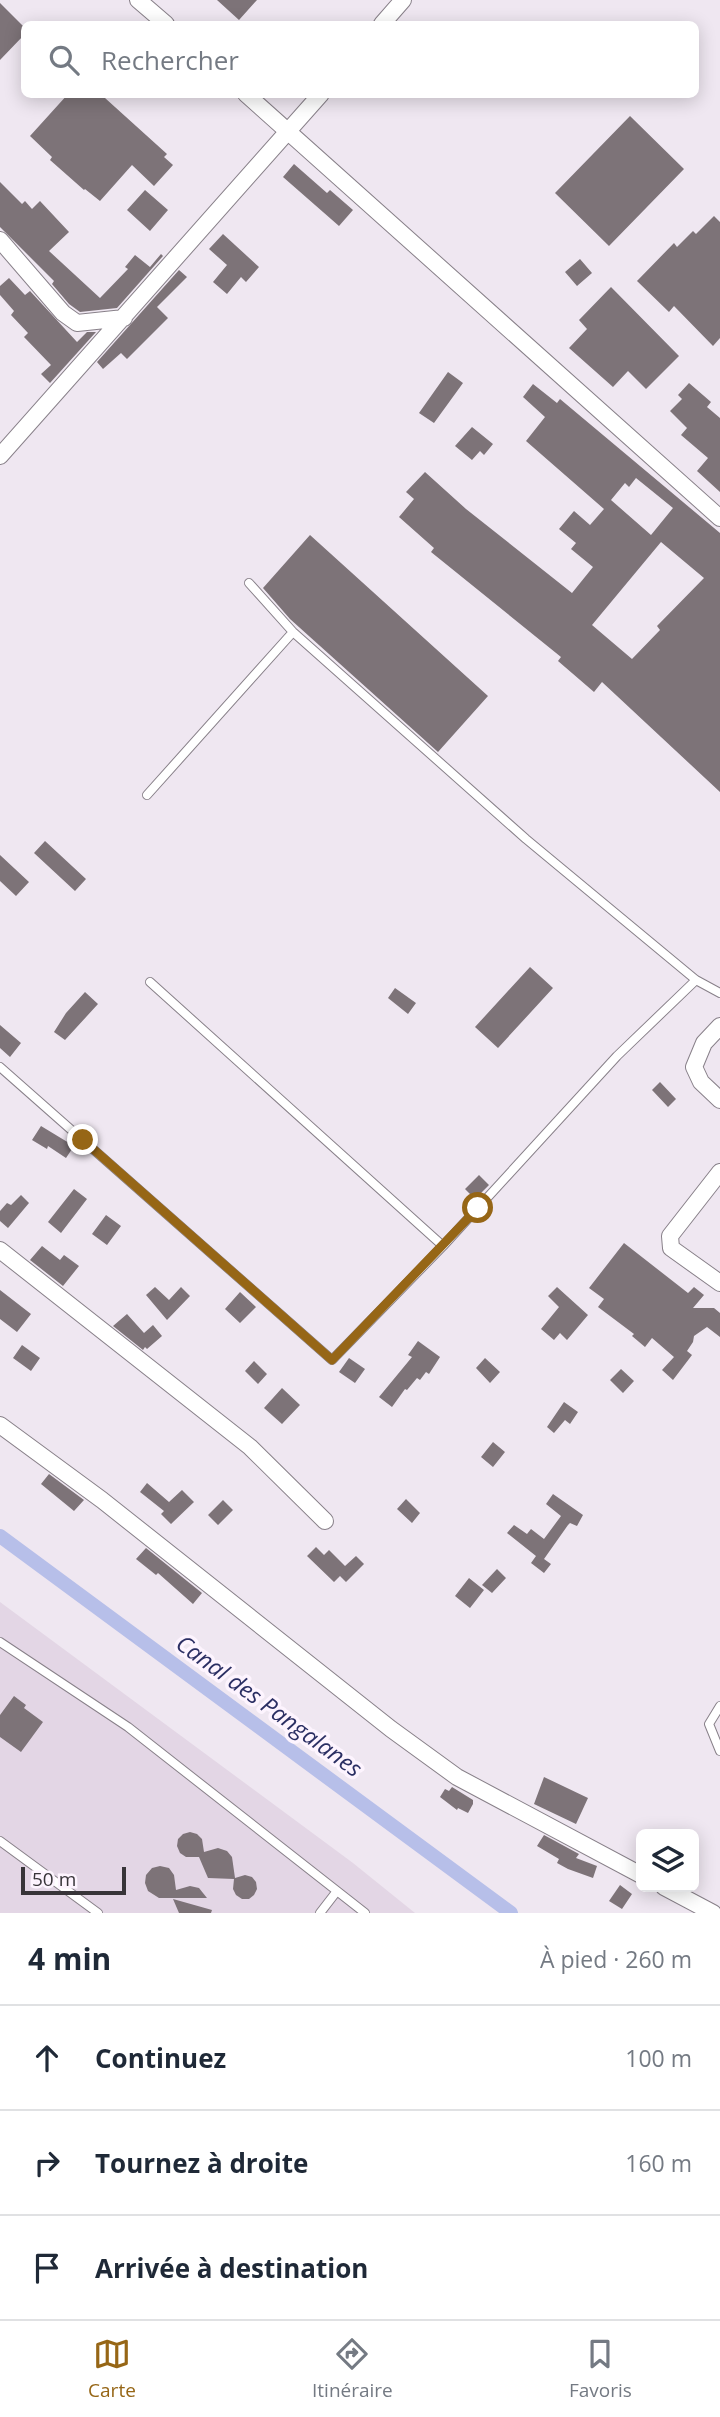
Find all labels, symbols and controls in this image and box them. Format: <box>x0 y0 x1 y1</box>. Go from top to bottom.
search box <box>21 21 699 98</box>
icon: search <box>45 41 83 79</box>
text: Rechercher <box>101 42 239 78</box>
route end <box>67 1124 98 1155</box>
route start <box>462 1192 493 1223</box>
water label: Canal des Pangalanes <box>170 1627 369 1784</box>
map controls <box>636 1829 699 1892</box>
button: layers <box>636 1829 699 1892</box>
scale bar <box>21 1864 126 1896</box>
text: 50 m <box>32 1866 76 1892</box>
text: 4 min <box>28 1938 111 1979</box>
text: À pied · 260 m <box>540 1943 692 1975</box>
icon: ahead <box>28 2039 66 2077</box>
text: Continuez <box>95 2040 226 2076</box>
text: 100 m <box>625 2042 692 2074</box>
icon: right <box>28 2144 66 2182</box>
text: Tournez à droite <box>95 2145 308 2181</box>
text: 160 m <box>625 2147 692 2179</box>
icon: arrive <box>28 2249 66 2287</box>
text: Arrivée à destination <box>95 2250 368 2286</box>
tab: Carte <box>88 2335 136 2403</box>
tab: Itinéraire <box>312 2335 393 2403</box>
tab: Favoris <box>569 2335 632 2403</box>

